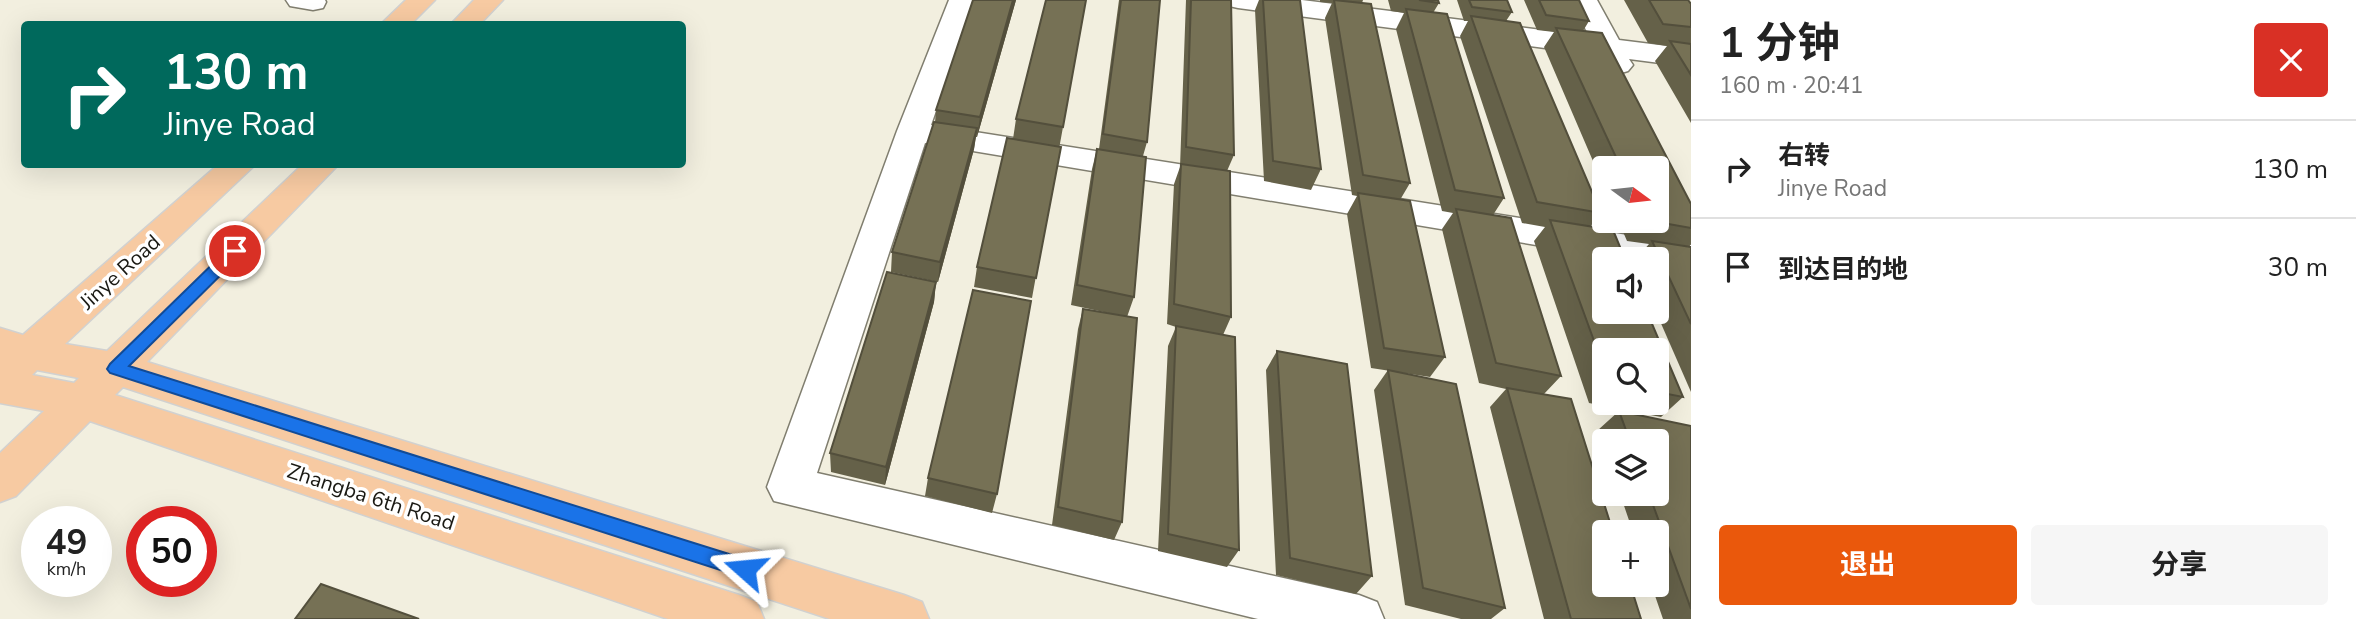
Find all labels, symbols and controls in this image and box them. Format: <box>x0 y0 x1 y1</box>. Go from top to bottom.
text: 1 分钟 <box>1719 15 1840 72</box>
button: close <box>2254 23 2328 97</box>
text: 130 m <box>164 39 308 106</box>
icon: right <box>49 49 140 140</box>
text: 160 m · 20:41 <box>1719 70 1864 101</box>
text: Jinye Road <box>164 103 316 146</box>
text: 右转 <box>1778 138 1830 173</box>
icon: right <box>1719 150 1757 188</box>
text: 130 m <box>2252 152 2328 187</box>
north arrow <box>1592 156 1670 233</box>
map controls <box>1592 156 1669 597</box>
text: Jinye Road <box>1778 173 1887 204</box>
pin <box>205 221 265 281</box>
street label: Jinye Road <box>73 228 166 316</box>
icon: arrive <box>216 232 254 270</box>
button: sound <box>1592 247 1669 324</box>
icon: arrive <box>1719 248 1757 286</box>
text: 30 m <box>2268 250 2328 285</box>
text: 到达目的地 <box>1778 252 1908 287</box>
button: search <box>1592 338 1669 415</box>
button: layers <box>1592 429 1669 506</box>
street label: Zhangba 6th Road <box>284 457 458 537</box>
speed limit sign: 50 <box>126 506 217 597</box>
text: 49 <box>45 519 88 566</box>
button: + <box>1592 520 1669 597</box>
button: 退出 <box>1719 525 2017 605</box>
button: 分享 <box>2031 525 2328 605</box>
position arrow <box>708 532 782 606</box>
text: km/h <box>47 557 86 581</box>

